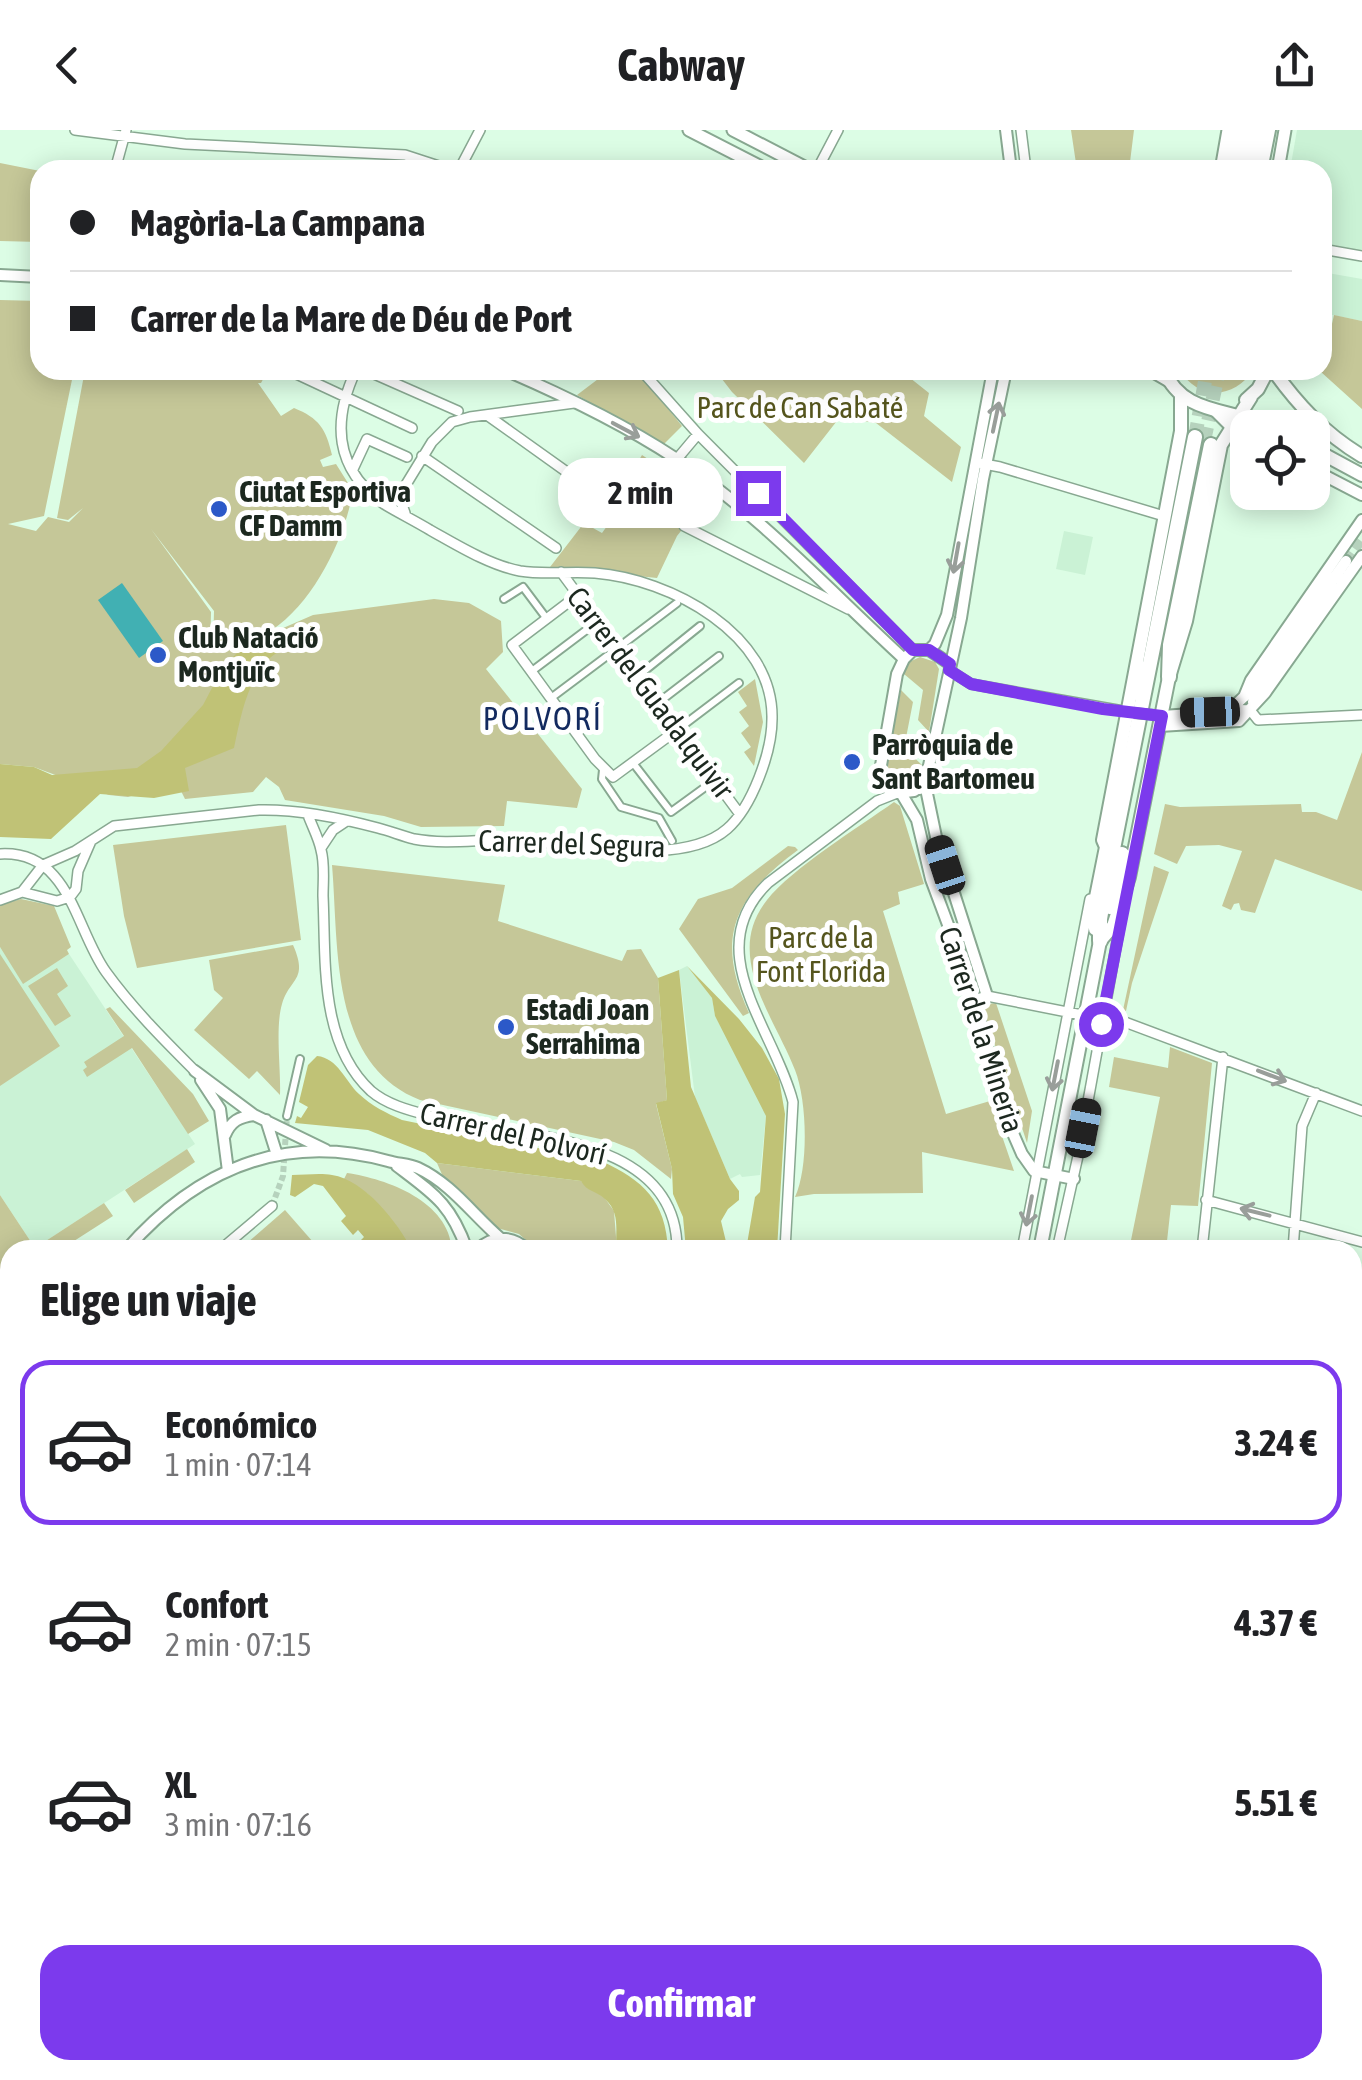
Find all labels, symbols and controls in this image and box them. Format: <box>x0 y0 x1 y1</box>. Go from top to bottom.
icon: back <box>40 38 95 93</box>
icon: share <box>1267 38 1322 93</box>
text: Cabway <box>617 39 745 91</box>
text: Magòria-La Campana <box>130 201 425 244</box>
text: Carrer de la Mare de Déu de Port <box>130 297 572 340</box>
park label: Parc de Can Sabaté <box>697 390 903 424</box>
one-way arrow <box>988 402 1007 434</box>
map controls <box>1230 410 1330 510</box>
button: locate <box>1230 410 1330 510</box>
one-way arrow <box>610 421 640 441</box>
callout: 2 min <box>558 458 723 528</box>
route end <box>736 471 781 516</box>
place label: Ciutat Esportiva CF Damm <box>239 474 411 542</box>
text: 2 min <box>608 474 673 511</box>
marker: Ciutat Esportiva CF Damm <box>208 498 230 520</box>
one-way arrow <box>946 542 965 574</box>
street label: Carrer del Guadalquivir <box>560 580 742 806</box>
place label: Club Natació Montjuïc <box>178 620 319 688</box>
marker: Club Natació Montjuïc <box>147 644 169 666</box>
car <box>1179 696 1241 728</box>
district label: POLVORÍ <box>483 700 603 737</box>
place label: Parròquia de Sant Bartomeu <box>872 727 1035 795</box>
marker: Parròquia de Sant Bartomeu <box>841 751 863 773</box>
street label: Carrer del Segura <box>478 823 666 863</box>
car <box>921 832 969 898</box>
park label: Parc de la Font Florida <box>756 920 886 988</box>
street label: Carrer de la Mineria <box>933 922 1031 1137</box>
place label: Estadi Joan Serrahima <box>526 992 649 1060</box>
route start <box>1079 1002 1124 1047</box>
marker: Estadi Joan Serrahima <box>495 1016 517 1038</box>
one-way arrow <box>1045 1059 1064 1091</box>
one-way arrow <box>1256 1068 1286 1086</box>
street label: Carrer del Polvorí <box>417 1095 610 1171</box>
car <box>1063 1096 1103 1160</box>
one-way arrow <box>1019 1194 1038 1227</box>
one-way arrow <box>1240 1202 1272 1220</box>
text: Elige un viaje <box>40 1274 257 1326</box>
icon: car <box>45 1398 135 1488</box>
text: Económico <box>165 1403 317 1446</box>
text: 3.24 € <box>1234 1421 1317 1464</box>
text: 1 min · 07:14 <box>165 1446 312 1483</box>
icon: car <box>45 1578 135 1668</box>
text: Confort <box>165 1583 269 1626</box>
text: 4.37 € <box>1234 1601 1317 1644</box>
text: 2 min · 07:15 <box>165 1626 312 1663</box>
icon: car <box>45 1758 135 1848</box>
text: XL <box>165 1763 197 1806</box>
text: 5.51 € <box>1234 1781 1317 1824</box>
text: 3 min · 07:16 <box>165 1806 312 1843</box>
button: Confirmar <box>40 1945 1322 2060</box>

